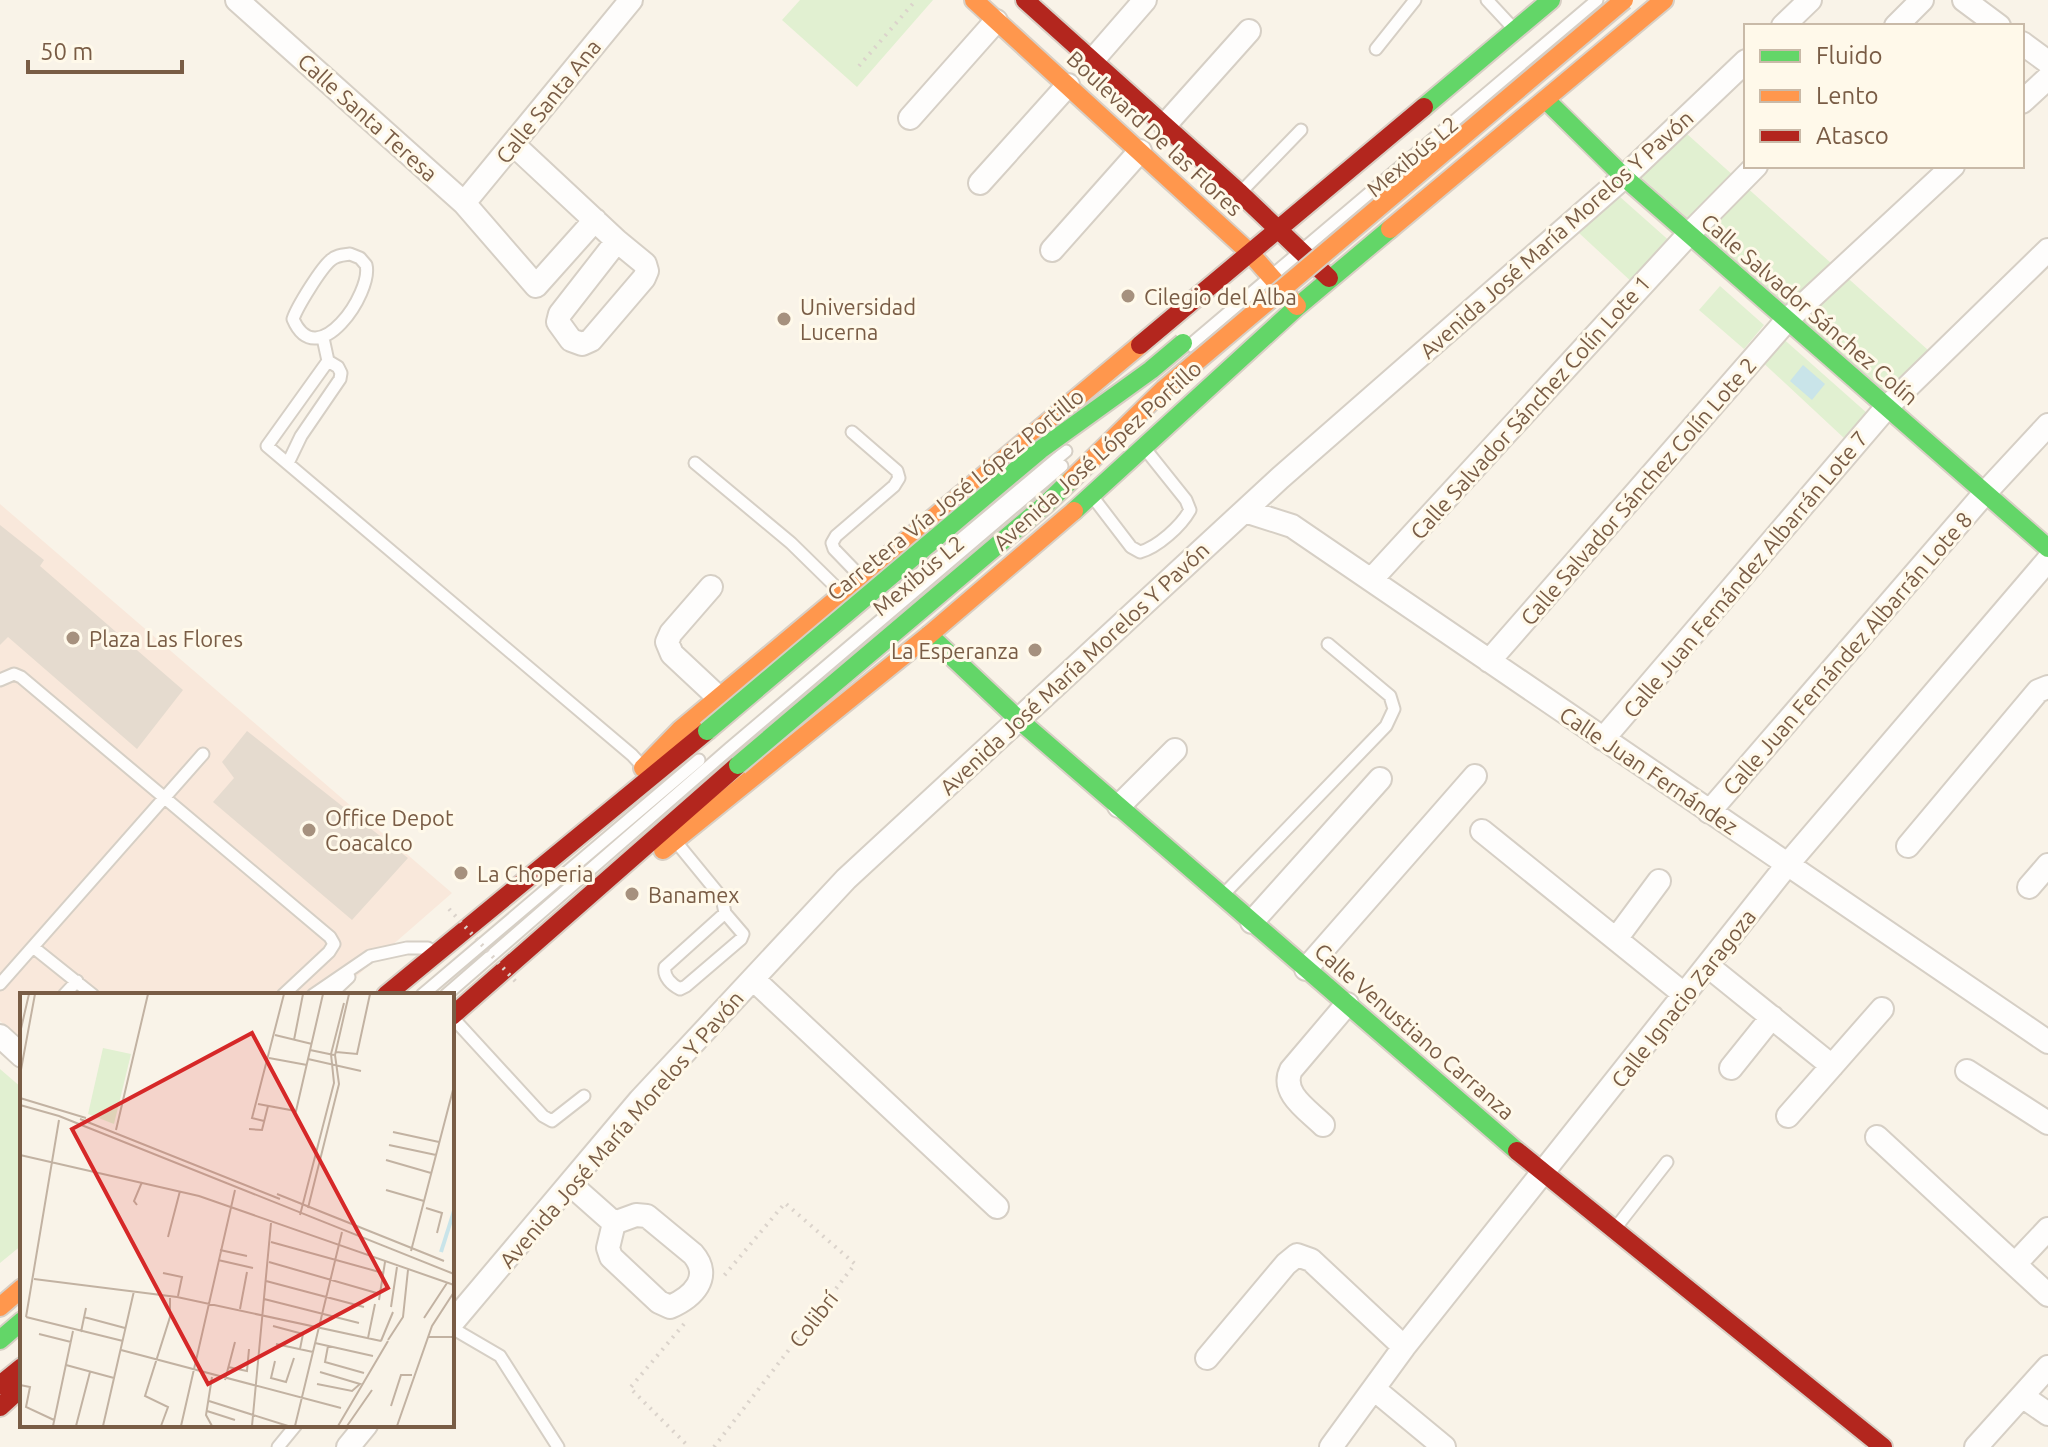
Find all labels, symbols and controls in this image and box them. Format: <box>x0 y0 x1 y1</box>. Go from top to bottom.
scale bar <box>28 24 182 74</box>
legend <box>1744 24 2024 168</box>
street label: Calle Santa Ana <box>490 34 606 168</box>
text: 50 m <box>40 38 93 65</box>
text: Fluido <box>1816 42 1883 69</box>
street label: Boulevard De las Flores <box>1062 45 1248 221</box>
street label: Calle Santa Teresa <box>293 48 443 186</box>
text: Lento <box>1816 82 1879 109</box>
street label: Avenida José María Morelos Y Pavón <box>1414 105 1698 363</box>
street label: Mexibús L2 <box>1361 111 1463 201</box>
text: Atasco <box>1816 122 1889 149</box>
street label: Calle Salvador Sánchez Colín <box>1697 208 1923 410</box>
street label: Calle Salvador Sánchez Colín Lote 1 <box>1405 270 1655 544</box>
place label: Cilegio del Alba <box>1144 284 1297 309</box>
marker: Cilegio del Alba <box>1119 287 1137 305</box>
place label: Universidad Lucerna <box>800 294 916 344</box>
marker: Universidad Lucerna <box>775 310 793 328</box>
street label: Calle Salvador Sánchez Colín Lote 2 <box>1515 352 1761 630</box>
street label: Avenida José López Portillo <box>988 355 1206 555</box>
street label: Carretera Vía José López Portillo <box>822 383 1088 605</box>
street label: Calle Juan Fernández Albarrán Lote 7 <box>1618 426 1872 722</box>
street label: Calle Juan Fernández Albarrán Lote 8 <box>1717 506 1977 800</box>
street label: Mexibús L2 <box>867 530 969 620</box>
street label: Avenida José María Morelos Y Pavón <box>934 537 1214 799</box>
place label: Plaza Las Flores <box>89 626 243 651</box>
marker: Plaza Las Flores <box>64 629 82 647</box>
place label: La Esperanza <box>891 638 1019 663</box>
marker: La Esperanza <box>1026 641 1044 659</box>
street label: Calle Juan Fernández <box>1555 701 1743 839</box>
place label: Office Depot Coacalco <box>325 805 454 855</box>
marker: Office Depot Coacalco <box>300 821 318 839</box>
place label: La Choperia <box>477 861 594 886</box>
marker: La Choperia <box>452 864 470 882</box>
place label: Banamex <box>648 882 739 907</box>
marker: Banamex <box>623 885 641 903</box>
street label: Calle Ignacio Zaragoza <box>1606 904 1760 1092</box>
street label: Calle Venustiano Carranza <box>1310 938 1520 1124</box>
street label: Avenida José María Morelos Y Pavón <box>494 985 748 1273</box>
inset map <box>20 993 454 1427</box>
street label: Colibrí <box>783 1286 843 1352</box>

